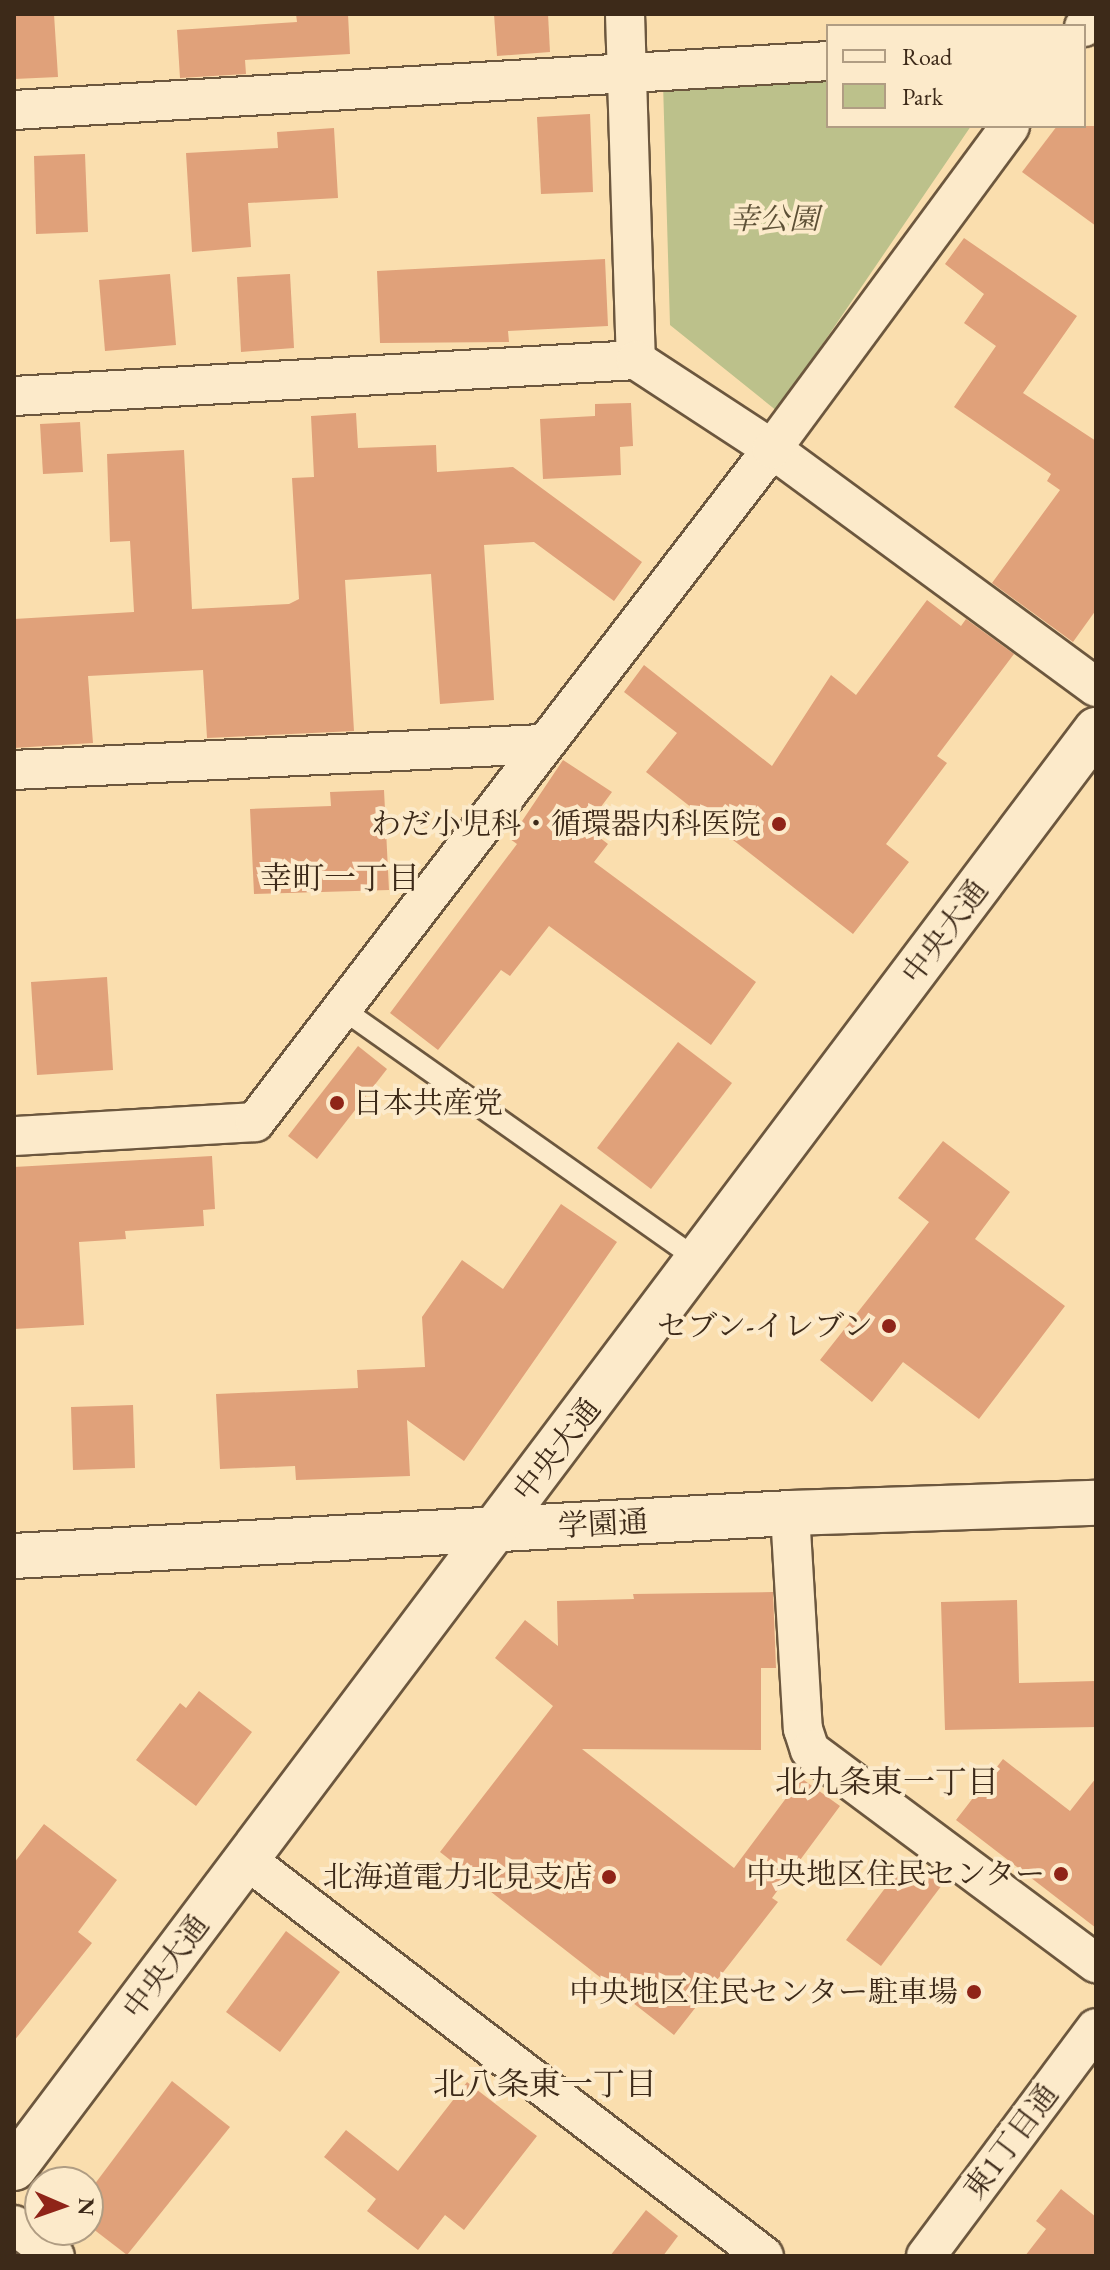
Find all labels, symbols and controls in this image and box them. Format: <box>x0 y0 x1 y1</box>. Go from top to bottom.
legend <box>826 24 1086 128</box>
text: Road <box>902 41 952 72</box>
text: Park <box>902 81 943 112</box>
park label: 幸公園 <box>729 201 819 237</box>
place label: わだ小児科・循環器内科医院 <box>371 806 761 842</box>
marker: わだ小児科・循環器内科医院 <box>768 813 790 835</box>
district label: 幸町一丁目 <box>260 859 420 897</box>
street label: 中央大通 <box>895 873 995 991</box>
place label: 日本共産党 <box>353 1085 503 1121</box>
marker: 日本共産党 <box>328 1094 346 1112</box>
place label: セブン-イレブン <box>655 1308 873 1344</box>
marker: セブン-イレブン <box>880 1317 898 1335</box>
street label: 中央大通 <box>506 1392 608 1508</box>
street label: 学園通 <box>557 1504 649 1544</box>
district label: 北九条東一丁目 <box>775 1763 999 1801</box>
place label: 中央地区住民センター <box>745 1856 1045 1892</box>
place label: 北海道電力北見支店 <box>323 1859 593 1895</box>
marker: 中央地区住民センター <box>1052 1865 1070 1883</box>
marker: 北海道電力北見支店 <box>600 1868 618 1886</box>
street label: 中央大通 <box>116 1908 216 2026</box>
place label: 中央地区住民センター駐車場 <box>568 1974 958 2010</box>
marker: 中央地区住民センター駐車場 <box>965 1983 983 2001</box>
district label: 北八条東一丁目 <box>433 2065 657 2103</box>
street label: 東1丁目通 <box>956 2077 1066 2207</box>
north arrow <box>24 2166 104 2246</box>
text: N <box>72 2197 101 2216</box>

